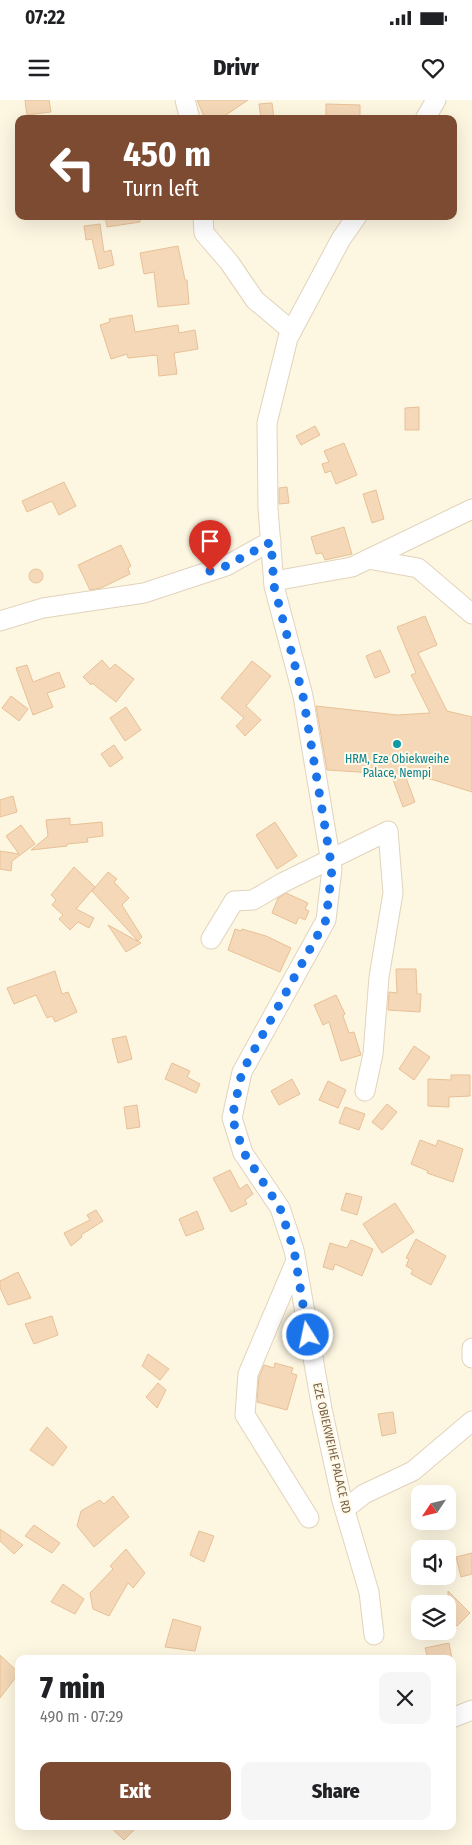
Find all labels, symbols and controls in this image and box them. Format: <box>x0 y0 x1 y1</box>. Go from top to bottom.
text: 07:22 <box>25 6 65 29</box>
icon: menu <box>25 54 53 82</box>
text: Drivr <box>213 54 259 81</box>
icon: heart <box>419 54 447 82</box>
text: 450 m <box>123 133 211 175</box>
icon: left <box>40 135 105 200</box>
text: Turn left <box>123 175 199 202</box>
pin <box>189 520 231 571</box>
icon: arrive <box>196 527 224 555</box>
marker: HRM, Eze Obiekweihe Palace, Nempi <box>391 738 403 750</box>
place label: HRM, Eze Obiekweihe Palace, Nempi <box>345 752 449 780</box>
position arrow <box>281 1308 333 1360</box>
street label: EZE OBIEKWEIHE PALACE RD <box>310 1381 354 1515</box>
north arrow <box>411 1485 456 1530</box>
map controls <box>411 1485 456 1640</box>
button: sound <box>411 1540 456 1585</box>
button: layers <box>411 1595 456 1640</box>
text: 7 min <box>40 1670 105 1706</box>
button: close <box>379 1672 431 1724</box>
text: 490 m · 07:29 <box>40 1707 123 1726</box>
button: Exit <box>40 1762 231 1820</box>
button: Share <box>241 1762 431 1820</box>

